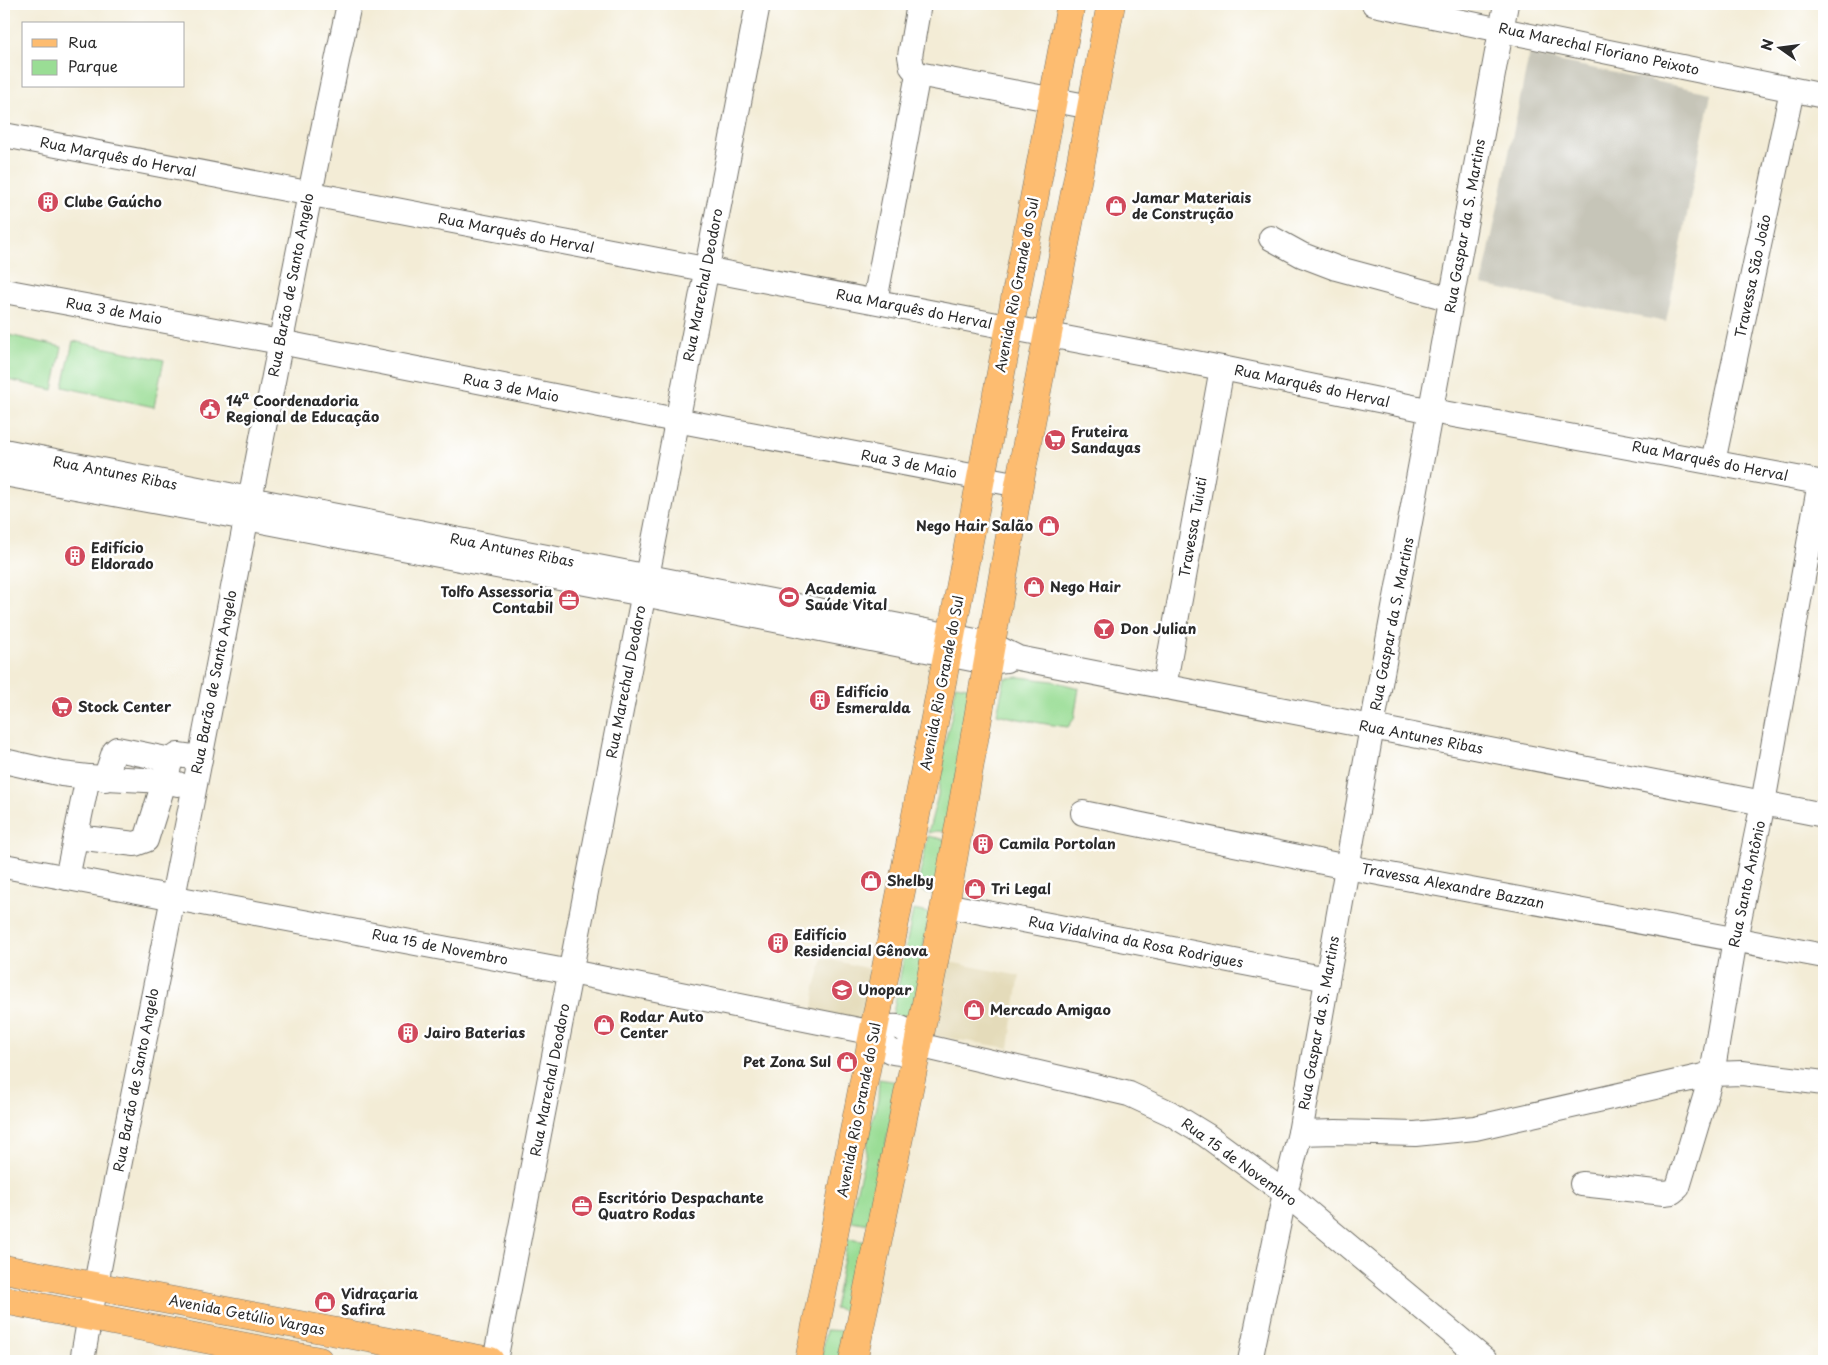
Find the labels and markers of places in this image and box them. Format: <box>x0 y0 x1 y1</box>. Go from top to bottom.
place label: Jamar Materiais de Construção <box>1132 187 1251 224</box>
building icon: Clube Gaúcho <box>36 190 60 214</box>
place label: Clube Gaúcho <box>64 191 162 212</box>
shop icon: Jamar Materiais de Construção <box>1104 194 1128 218</box>
place label: 14ª Coordenadoria Regional de Educação <box>226 390 379 427</box>
public building icon: 14ª Coordenadoria Regional de Educação <box>198 397 222 421</box>
place label: Fruteira Sandayas <box>1071 421 1141 458</box>
supermarket icon: Fruteira Sandayas <box>1043 428 1067 452</box>
shop icon: Nego Hair Salão <box>1037 514 1061 538</box>
place label: Nego Hair Salão <box>916 515 1033 536</box>
place label: Edifício Eldorado <box>91 537 153 574</box>
building icon: Edifício Eldorado <box>63 544 87 568</box>
shop icon: Nego Hair <box>1022 575 1046 599</box>
place label: Nego Hair <box>1050 576 1121 597</box>
place label: Academia Saúde Vital <box>804 578 887 615</box>
place label: Tolfo Assessoria Contabil <box>441 581 553 618</box>
sports icon: Academia Saúde Vital <box>777 585 801 609</box>
office icon: Tolfo Assessoria Contabil <box>557 588 581 612</box>
bar icon: Don Julian <box>1092 617 1116 641</box>
place label: Don Julian <box>1120 618 1196 639</box>
place label: Edifício Esmeralda <box>836 681 911 718</box>
building icon: Edifício Esmeralda <box>808 688 832 712</box>
supermarket icon: Stock Center <box>50 695 74 719</box>
place label: Stock Center <box>78 696 172 717</box>
building icon: Camila Portolan <box>971 832 995 856</box>
place label: Camila Portolan <box>999 833 1116 854</box>
shop icon: Shelby <box>859 869 883 893</box>
place label: Shelby <box>887 870 934 891</box>
shop icon: Tri Legal <box>963 877 987 901</box>
place label: Tri Legal <box>991 878 1051 899</box>
place label: Edifício Residencial Gênova <box>794 924 929 961</box>
building icon: Edifício Residencial Gênova <box>766 931 790 955</box>
school or university icon: Unopar <box>830 978 854 1002</box>
place label: Unopar <box>858 979 912 1000</box>
shop icon: Mercado Amigao <box>962 998 986 1022</box>
place label: Mercado Amigao <box>990 999 1111 1020</box>
place label: Rodar Auto Center <box>620 1006 703 1043</box>
shop icon: Rodar Auto Center <box>592 1013 616 1037</box>
building icon: Jairo Baterias <box>396 1021 420 1045</box>
place label: Jairo Baterias <box>424 1022 525 1043</box>
shop icon: Pet Zona Sul <box>835 1050 859 1074</box>
place label: Pet Zona Sul <box>743 1051 831 1072</box>
place label: Escritório Despachante Quatro Rodas <box>598 1187 764 1224</box>
office icon: Escritório Despachante Quatro Rodas <box>570 1194 594 1218</box>
place label: Vidraçaria Safira <box>341 1283 419 1320</box>
shop icon: Vidraçaria Safira <box>313 1290 337 1314</box>

